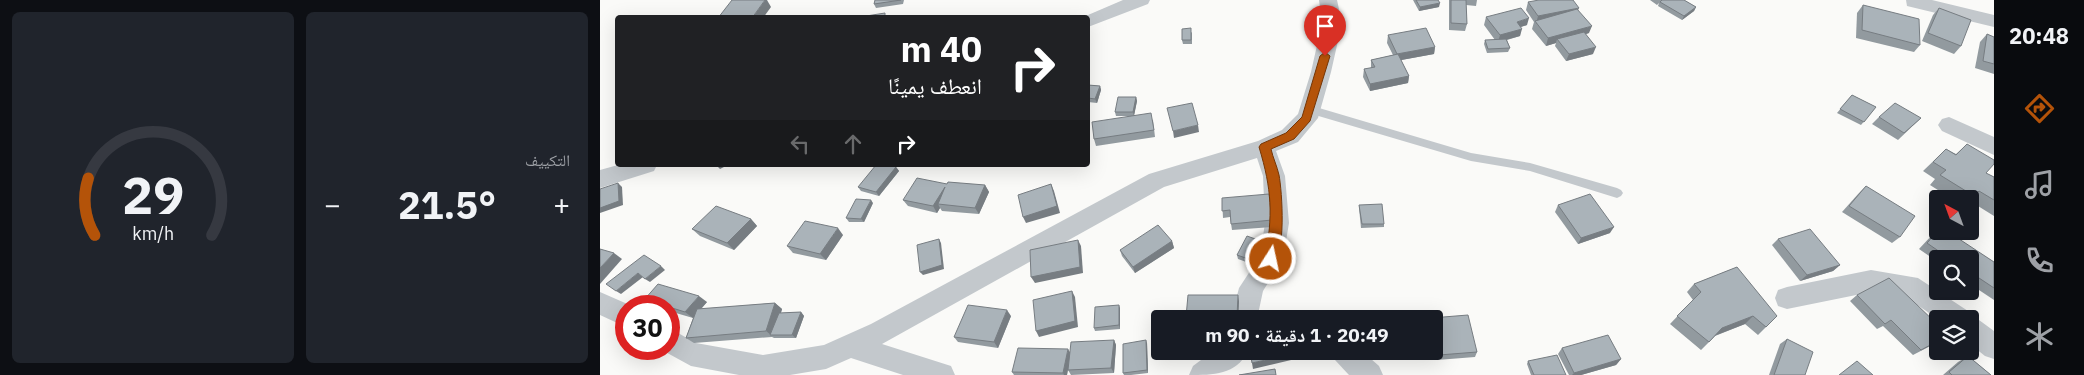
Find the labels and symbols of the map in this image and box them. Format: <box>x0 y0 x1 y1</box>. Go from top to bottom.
pin <box>1304 5 1346 56</box>
north arrow <box>1929 190 1979 240</box>
position arrow <box>1244 232 1296 284</box>
speed limit sign: 30 <box>615 295 680 360</box>

